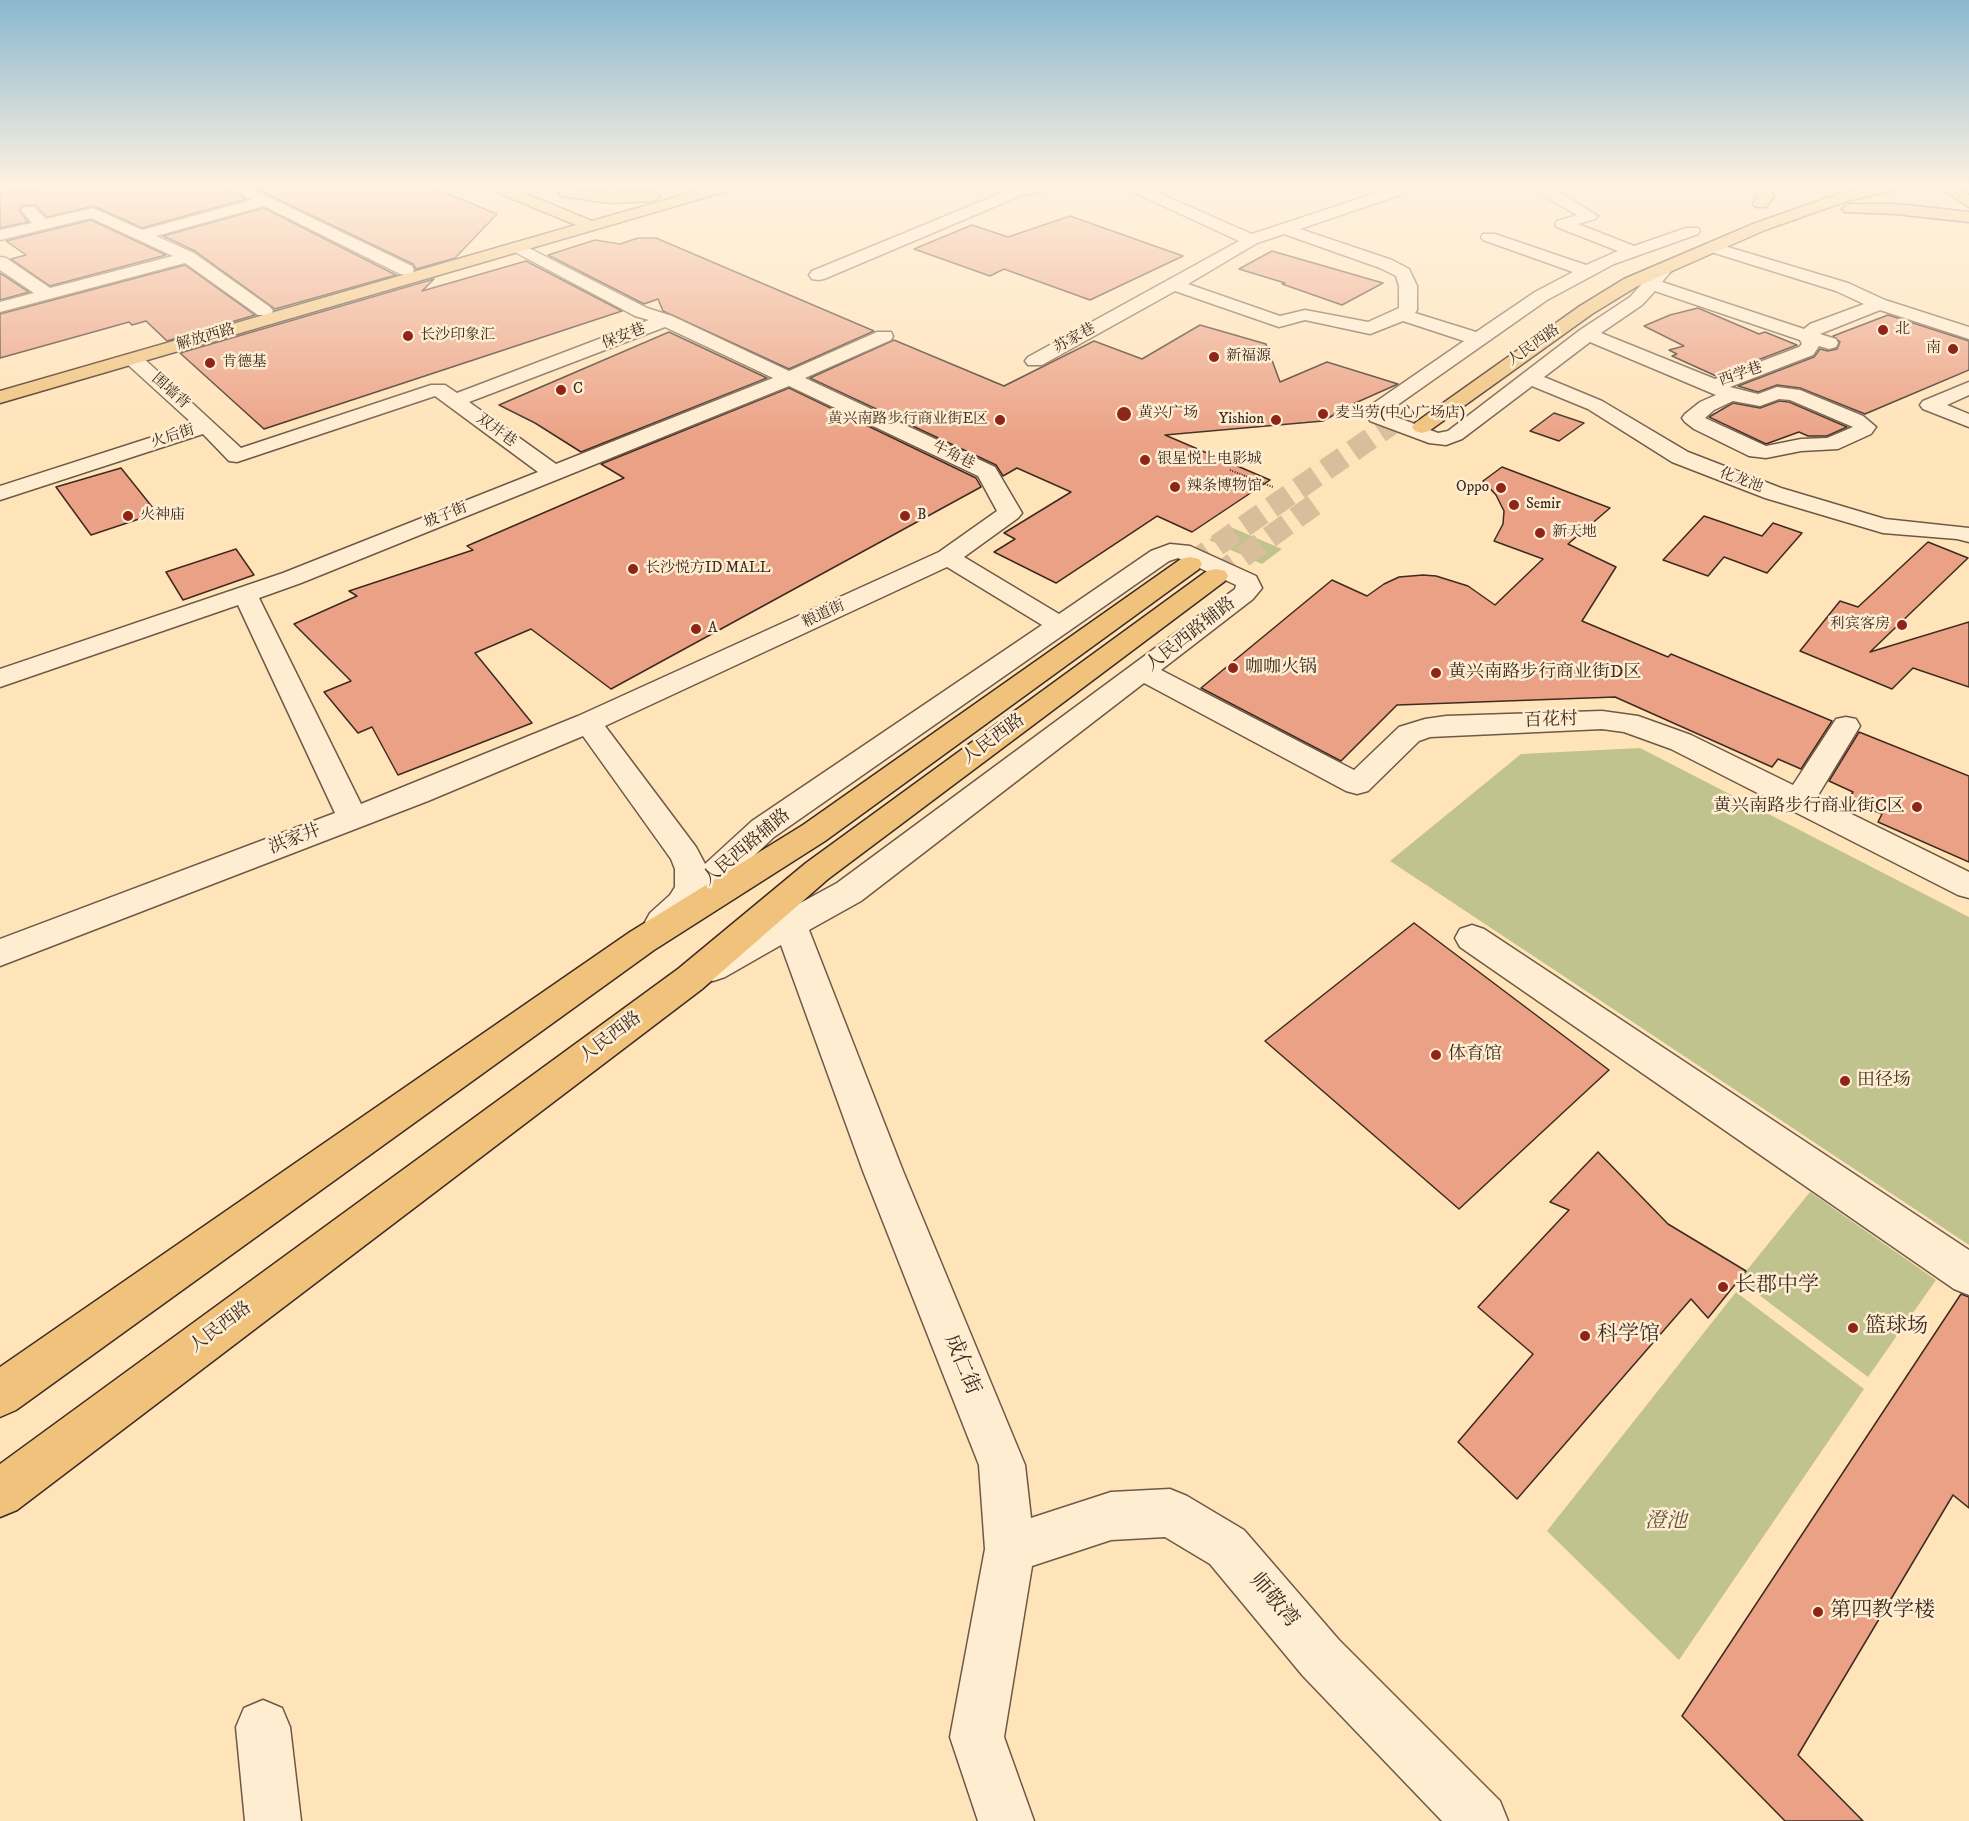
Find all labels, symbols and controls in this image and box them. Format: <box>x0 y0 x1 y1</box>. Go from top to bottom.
street label: 苏家巷 <box>1051 320 1099 358</box>
street label: 解放西路 <box>175 321 237 355</box>
street label: 保安巷 <box>600 321 648 353</box>
street label: 人民西路 <box>1504 321 1564 371</box>
place label: 北 <box>1895 321 1910 339</box>
marker: 北 <box>1876 323 1890 337</box>
place label: 长沙印象汇 <box>420 327 495 345</box>
marker: 长沙印象汇 <box>401 329 415 343</box>
place label: 南 <box>1926 340 1941 358</box>
marker: 南 <box>1946 342 1960 356</box>
place label: 新福源 <box>1226 348 1271 366</box>
marker: 新福源 <box>1207 350 1221 364</box>
place label: 肯德基 <box>222 354 267 372</box>
marker: 肯德基 <box>203 356 217 370</box>
street label: 西学巷 <box>1717 359 1765 391</box>
street label: 围墙背 <box>147 370 193 414</box>
place label: C <box>573 381 583 399</box>
marker: C <box>554 383 568 397</box>
marker: 黄兴广场 <box>1115 405 1133 423</box>
place label: 黄兴广场 <box>1138 405 1198 423</box>
place label: 麦当劳(中心广场店) <box>1335 405 1465 423</box>
marker: 麦当劳(中心广场店) <box>1316 407 1330 421</box>
street label: 双井巷 <box>473 410 519 452</box>
place label: 黄兴南路步行商业街E区 <box>827 411 988 429</box>
place label: Yishion <box>1219 411 1264 429</box>
marker: 黄兴南路步行商业街E区 <box>993 413 1007 427</box>
marker: Yishion <box>1269 413 1283 427</box>
street label: 火后街 <box>149 421 197 453</box>
street label: 牛角巷 <box>929 438 977 474</box>
place label: 银星悦上电影城 <box>1157 451 1262 469</box>
marker: 银星悦上电影城 <box>1138 453 1152 467</box>
street label: 化龙池 <box>1717 465 1765 497</box>
place label: 辣条博物馆 <box>1187 478 1262 496</box>
place label: Oppo <box>1456 479 1489 497</box>
marker: 辣条博物馆 <box>1168 480 1182 494</box>
marker: Oppo <box>1494 481 1508 495</box>
place label: Semir <box>1526 496 1561 514</box>
marker: Semir <box>1507 498 1521 512</box>
street label: 坡子街 <box>422 499 470 533</box>
place label: 火神庙 <box>140 507 185 525</box>
place label: B <box>917 507 926 525</box>
marker: 火神庙 <box>121 509 135 523</box>
marker: B <box>898 509 912 523</box>
place label: 新天地 <box>1552 524 1597 542</box>
marker: 新天地 <box>1533 526 1547 540</box>
place label: 长沙悦方ID MALL <box>645 560 770 578</box>
marker: 长沙悦方ID MALL <box>626 562 640 576</box>
street label: 人民西路辅路 <box>1142 593 1240 677</box>
street label: 粮道街 <box>800 597 848 633</box>
place label: 利宾客房 <box>1830 616 1890 634</box>
marker: 利宾客房 <box>1895 618 1909 632</box>
place label: A <box>708 620 718 638</box>
marker: A <box>689 622 703 636</box>
place label: 咖咖火锅 <box>1245 657 1317 679</box>
marker: 咖咖火锅 <box>1226 661 1240 675</box>
place label: 黄兴南路步行商业街D区 <box>1448 662 1641 684</box>
marker: 黄兴南路步行商业街D区 <box>1429 666 1443 680</box>
street label: 百花村 <box>1524 709 1578 733</box>
street label: 人民西路 <box>959 710 1029 770</box>
place label: 黄兴南路步行商业街C区 <box>1713 796 1905 818</box>
marker: 黄兴南路步行商业街C区 <box>1910 800 1924 814</box>
street label: 人民西路辅路 <box>699 805 795 891</box>
street label: 洪家井 <box>266 820 324 860</box>
street label: 人民西路 <box>576 1008 646 1068</box>
place label: 体育馆 <box>1448 1044 1502 1066</box>
marker: 体育馆 <box>1429 1048 1443 1062</box>
place label: 田径场 <box>1857 1070 1911 1092</box>
marker: 田径场 <box>1838 1074 1852 1088</box>
place label: 长郡中学 <box>1735 1274 1819 1300</box>
marker: 长郡中学 <box>1716 1280 1730 1294</box>
street label: 人民西路 <box>186 1298 256 1358</box>
place label: 篮球场 <box>1865 1315 1928 1341</box>
marker: 篮球场 <box>1846 1321 1860 1335</box>
place label: 科学馆 <box>1597 1323 1660 1349</box>
marker: 科学馆 <box>1578 1329 1592 1343</box>
street label: 成仁街 <box>938 1331 984 1399</box>
park label: 澄池 <box>1645 1510 1687 1536</box>
street label: 师敬湾 <box>1243 1569 1303 1633</box>
place label: 第四教学楼 <box>1830 1599 1935 1625</box>
marker: 第四教学楼 <box>1811 1605 1825 1619</box>

